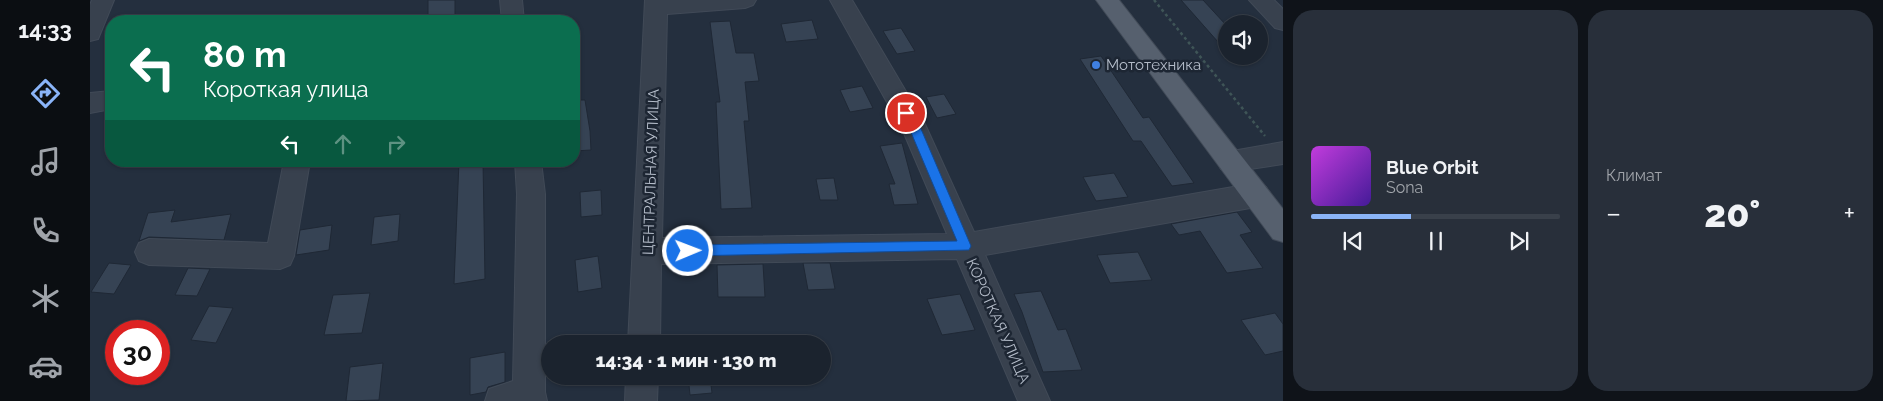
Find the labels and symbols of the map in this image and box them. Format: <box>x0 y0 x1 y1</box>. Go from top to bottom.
place label: Мототехника <box>1106 56 1201 74</box>
marker: Мототехника <box>1090 59 1102 71</box>
street label: ЦЕНТРАЛЬНАЯ УЛИЦА <box>639 89 663 255</box>
pin <box>885 92 927 134</box>
position arrow <box>661 224 713 276</box>
street label: КОРОТКАЯ УЛИЦА <box>962 256 1034 386</box>
speed limit sign: 30 <box>105 320 170 385</box>

